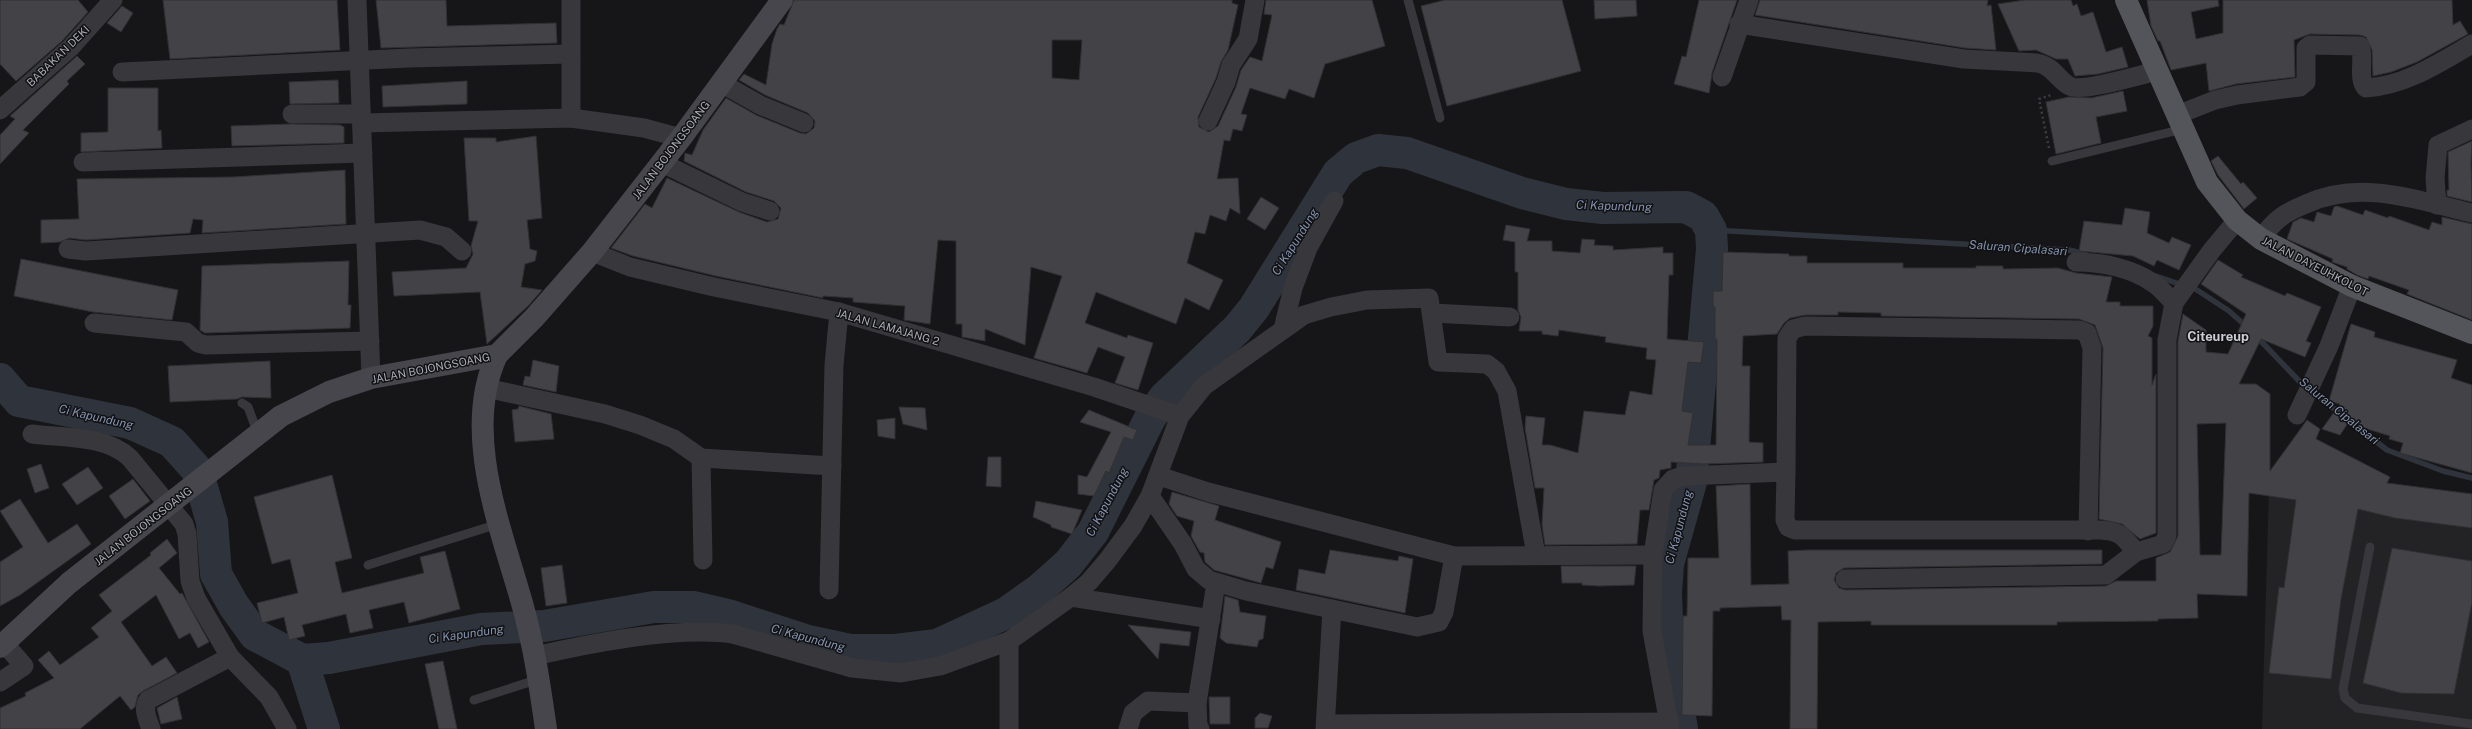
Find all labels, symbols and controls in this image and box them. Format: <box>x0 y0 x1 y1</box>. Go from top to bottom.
street label: BABAKAN DEKI <box>24 23 92 89</box>
street label: JALAN BOJONGSOANG <box>630 98 712 202</box>
water label: Ci Kapundung <box>1576 198 1653 214</box>
water label: Ci Kapundung <box>1269 205 1322 278</box>
street label: JALAN DAYEUHKOLOT <box>2260 234 2370 298</box>
water label: Saluran Cipalasari <box>1968 238 2068 258</box>
street label: JALAN LAMAJANG 2 <box>835 307 941 348</box>
district label: Citeureup <box>2187 329 2249 344</box>
street label: JALAN BOJONGSOANG <box>371 351 491 385</box>
water label: Saluran Cipalasari <box>2296 375 2382 447</box>
water label: Ci Kapundung <box>57 402 135 433</box>
water label: Ci Kapundung <box>1083 464 1131 539</box>
street label: JALAN BOJONGSOANG <box>92 484 194 568</box>
water label: Ci Kapundung <box>1662 488 1696 566</box>
water label: Ci Kapundung <box>769 621 847 655</box>
water label: Ci Kapundung <box>427 622 505 646</box>

